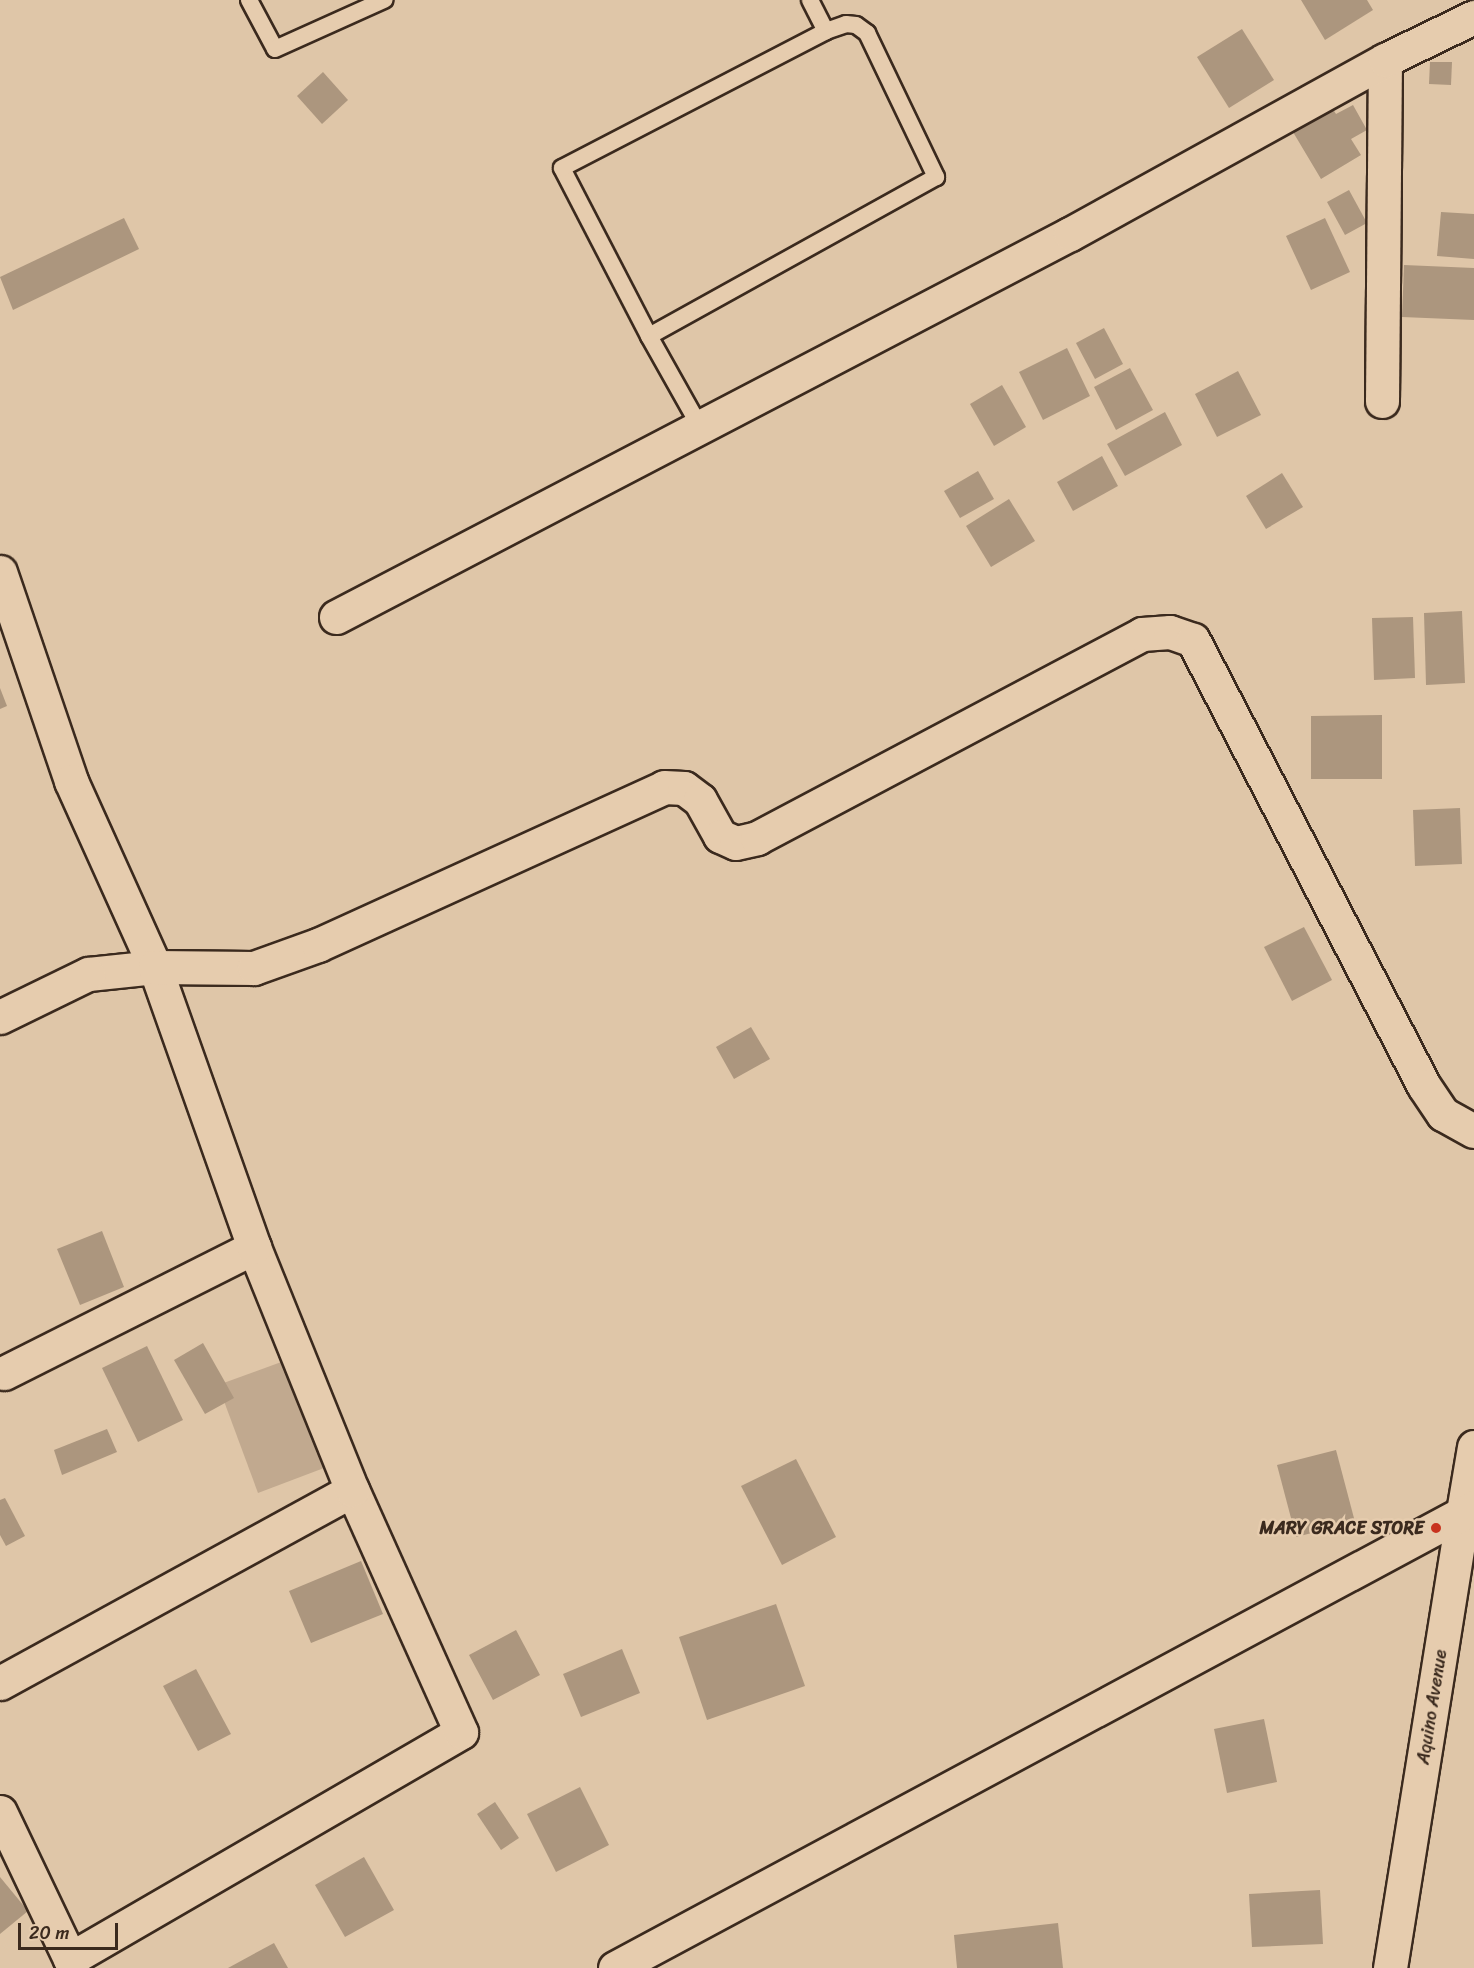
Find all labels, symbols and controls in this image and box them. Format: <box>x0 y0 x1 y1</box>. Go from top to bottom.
place label: MARY GRACE STORE <box>1259 1517 1424 1539</box>
marker: MARY GRACE STORE <box>1429 1521 1443 1535</box>
street label: Aquino Avenue <box>1412 1648 1452 1766</box>
scale bar <box>21 1911 122 1949</box>
text: 20 m <box>29 1917 69 1949</box>

